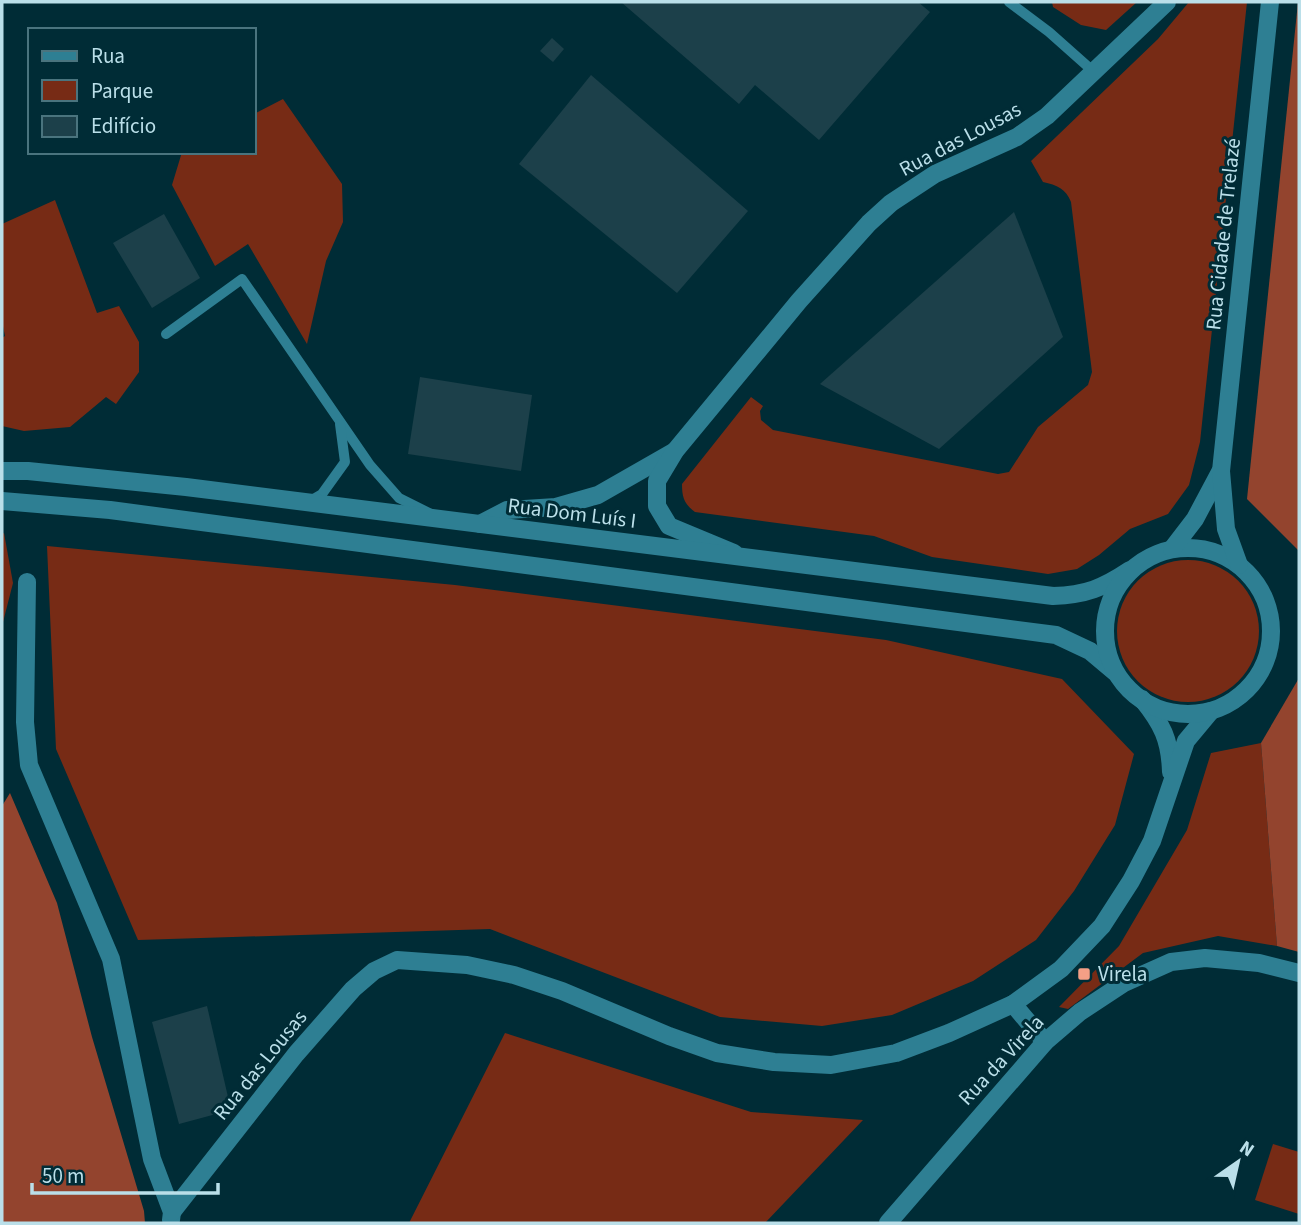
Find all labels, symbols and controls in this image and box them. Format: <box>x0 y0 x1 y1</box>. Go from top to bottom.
legend <box>28 28 256 154</box>
text: Rua <box>91 41 125 71</box>
text: Parque <box>91 76 153 106</box>
street label: Rua das Lousas <box>894 94 1027 184</box>
text: Edifício <box>91 111 156 141</box>
street label: Rua Cidade de Trelazé <box>1198 136 1248 332</box>
street label: Rua Dom Luís I <box>506 490 638 536</box>
place label: Virela <box>1098 959 1147 989</box>
marker: Virela <box>1076 966 1092 982</box>
street label: Rua das Lousas <box>206 1003 314 1127</box>
street label: Rua da Virela <box>951 1008 1051 1112</box>
north arrow <box>1203 1127 1273 1197</box>
text: N <box>1234 1134 1259 1164</box>
scale bar <box>32 1152 217 1196</box>
text: 50 m <box>42 1161 84 1191</box>

